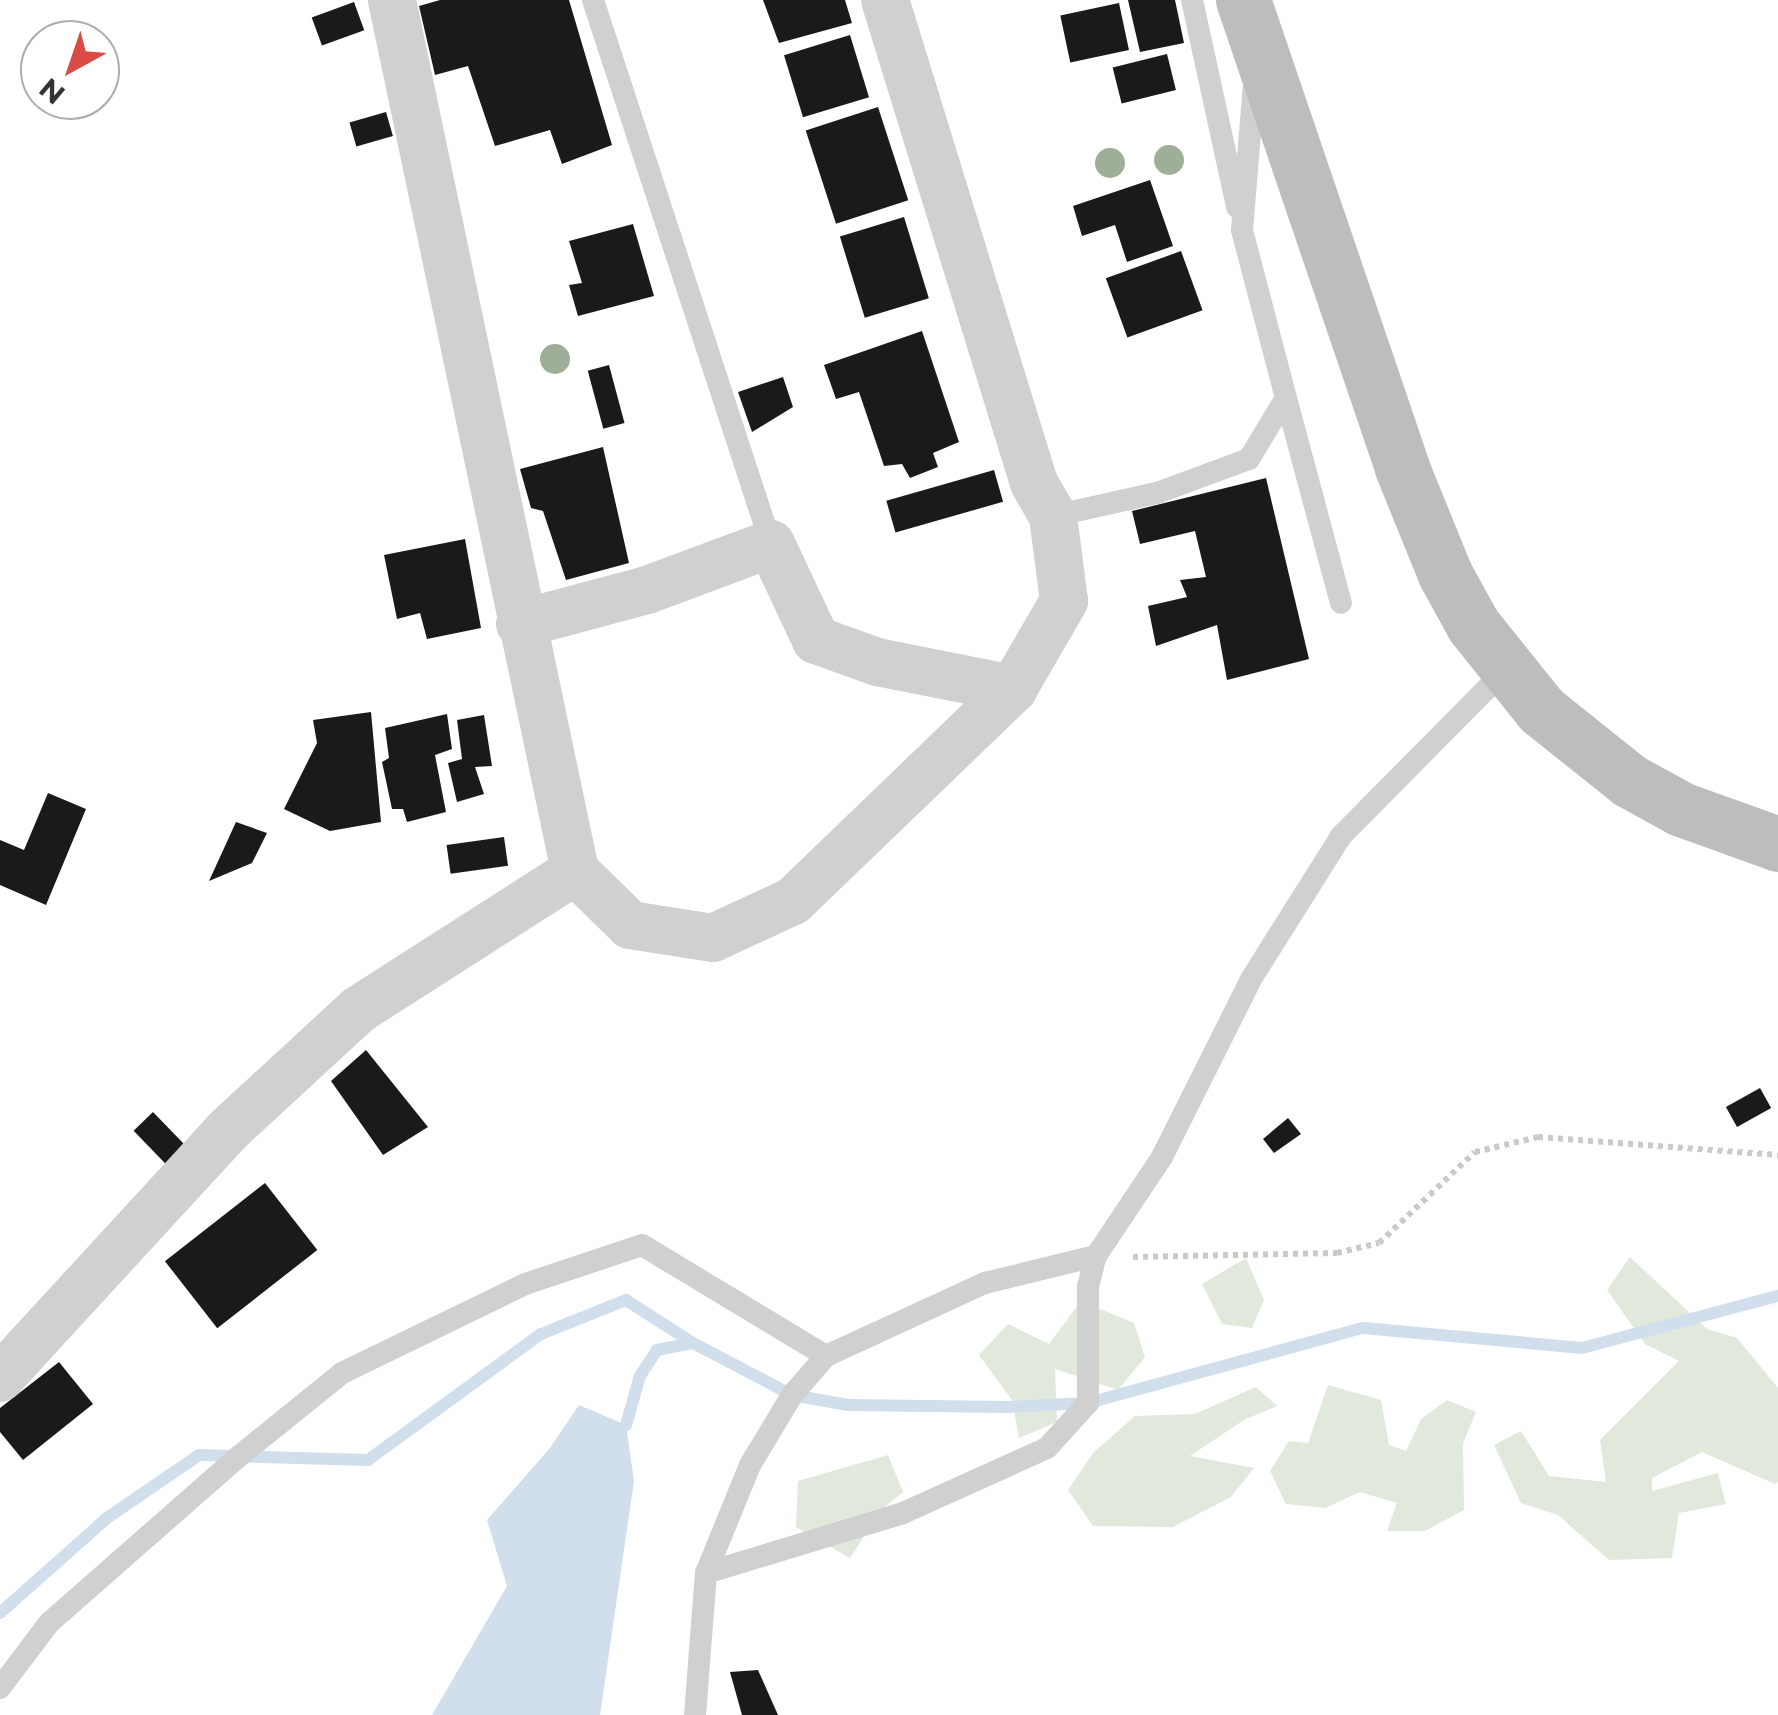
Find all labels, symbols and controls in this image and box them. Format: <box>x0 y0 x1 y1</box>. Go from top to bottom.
north arrow <box>20 20 120 120</box>
text: N <box>32 71 72 112</box>

